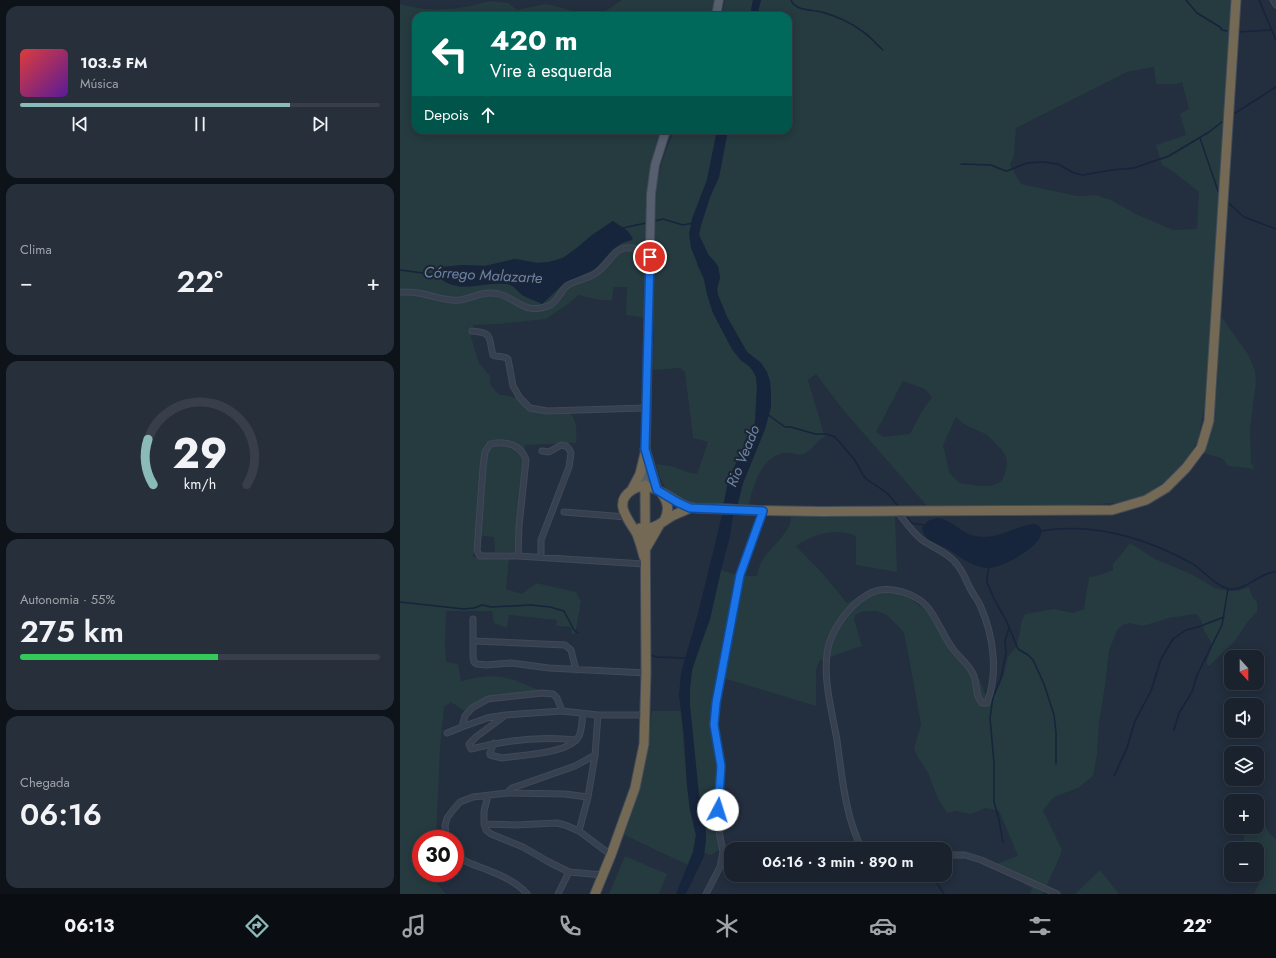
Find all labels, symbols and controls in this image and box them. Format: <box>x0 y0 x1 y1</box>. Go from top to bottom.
text: 420 m <box>490 20 578 61</box>
icon: left <box>424 28 476 80</box>
text: 103.5 FM <box>80 52 147 74</box>
text: Vire à esquerda <box>490 58 612 84</box>
text: Música <box>80 74 118 93</box>
text: Depois <box>424 104 469 126</box>
icon: ahead <box>477 104 499 126</box>
icon: previous <box>69 113 91 135</box>
icon: pause <box>189 113 211 135</box>
icon: next <box>309 113 331 135</box>
text: Clima <box>20 240 52 259</box>
pin <box>633 240 667 274</box>
icon: arrive <box>639 246 661 268</box>
text: 22° <box>176 260 223 303</box>
water label: Córrego Malazarte <box>423 261 543 289</box>
text: − <box>20 266 33 298</box>
text: + <box>366 266 380 298</box>
water label: Rio Veado <box>721 422 765 490</box>
text: 29 <box>172 423 228 484</box>
text: km/h <box>184 474 216 494</box>
text: Autonomia · 55% <box>20 590 115 609</box>
text: 275 km <box>20 610 124 653</box>
north arrow <box>1224 650 1264 690</box>
map controls <box>1224 650 1264 882</box>
button: sound <box>1224 698 1264 738</box>
button: layers <box>1224 746 1264 786</box>
text: Chegada <box>20 773 70 792</box>
position arrow <box>697 789 739 831</box>
text: 06:16 <box>20 793 102 836</box>
button: + <box>1224 794 1264 834</box>
speed limit sign: 30 <box>412 830 464 882</box>
button: − <box>1224 842 1264 882</box>
text: 06:16 · 3 min · 890 m <box>762 851 914 873</box>
icon: directions <box>243 912 271 940</box>
icon: music <box>400 912 428 940</box>
icon: phone <box>556 912 584 940</box>
icon: climate <box>713 912 741 940</box>
icon: car <box>869 912 897 940</box>
icon: filters <box>1026 912 1054 940</box>
text: 06:13 <box>64 913 114 939</box>
text: 22° <box>1183 913 1212 939</box>

